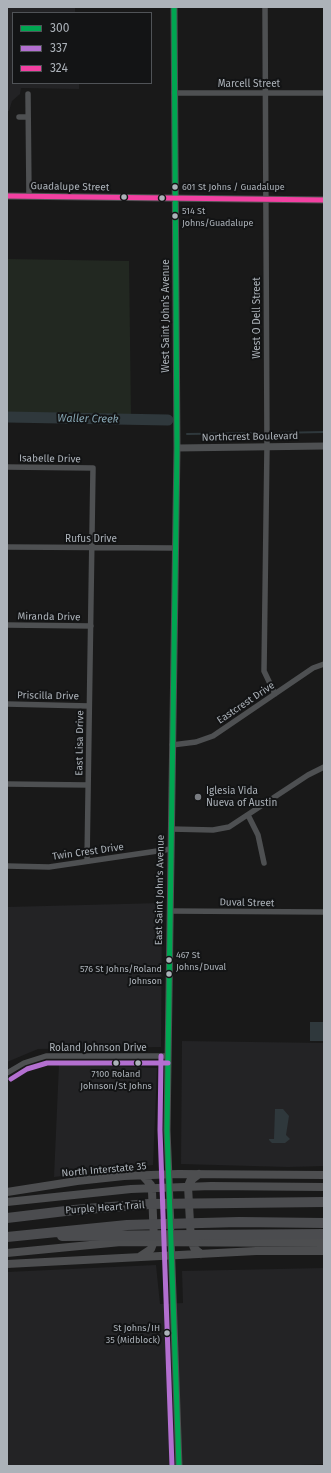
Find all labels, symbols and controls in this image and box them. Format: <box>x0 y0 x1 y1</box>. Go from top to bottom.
legend <box>12 12 152 84</box>
text: 300 <box>50 21 69 35</box>
text: 337 <box>50 41 67 55</box>
text: 324 <box>50 61 68 75</box>
street label: Marcell Street <box>218 78 280 90</box>
street label: Guadalupe Street <box>30 180 110 194</box>
marker: 601 St Johns / Guadalupe <box>170 182 180 192</box>
place label: 601 St Johns / Guadalupe <box>182 182 285 192</box>
unlabelled marker <box>119 192 129 202</box>
unlabelled marker <box>157 193 167 203</box>
place label: 514 St Johns/Guadalupe <box>182 206 253 227</box>
marker: 514 St Johns/Guadalupe <box>170 211 180 221</box>
street label: West Saint John's Avenue <box>160 259 172 373</box>
street label: West O Dell Street <box>251 277 263 359</box>
water label: Waller Creek <box>57 412 119 426</box>
street label: Northcrest Boulevard <box>202 430 298 444</box>
street label: Isabelle Drive <box>19 452 81 466</box>
street label: Rufus Drive <box>65 533 117 545</box>
street label: Miranda Drive <box>17 610 81 624</box>
street label: Eastcrest Drive <box>215 679 277 727</box>
street label: Priscilla Drive <box>17 689 79 703</box>
street label: East Lisa Drive <box>73 710 87 776</box>
place label: Iglesia Vida Nueva of Austin <box>206 785 277 808</box>
marker: Iglesia Vida Nueva of Austin <box>193 792 203 802</box>
street label: East Saint John's Avenue <box>153 835 167 945</box>
street label: Twin Crest Drive <box>51 841 125 863</box>
street label: Duval Street <box>219 897 275 909</box>
place label: 467 St Johns/Duval <box>176 950 226 971</box>
marker: 467 St Johns/Duval <box>164 955 174 965</box>
place label: 576 St Johns/Roland Johnson <box>80 964 162 985</box>
marker: 576 St Johns/Roland Johnson <box>164 969 174 979</box>
street label: Roland Johnson Drive <box>49 1042 147 1054</box>
marker: 7100 Roland Johnson/St Johns <box>111 1058 121 1068</box>
unlabelled marker <box>133 1058 143 1068</box>
place label: 7100 Roland Johnson/St Johns <box>80 1069 152 1090</box>
street label: North Interstate 35 <box>61 1160 147 1180</box>
street label: Purple Heart Trail <box>65 1199 145 1217</box>
place label: St Johns/IH 35 (Midblock) <box>106 1323 160 1344</box>
marker: St Johns/IH 35 (Midblock) <box>162 1328 172 1338</box>

